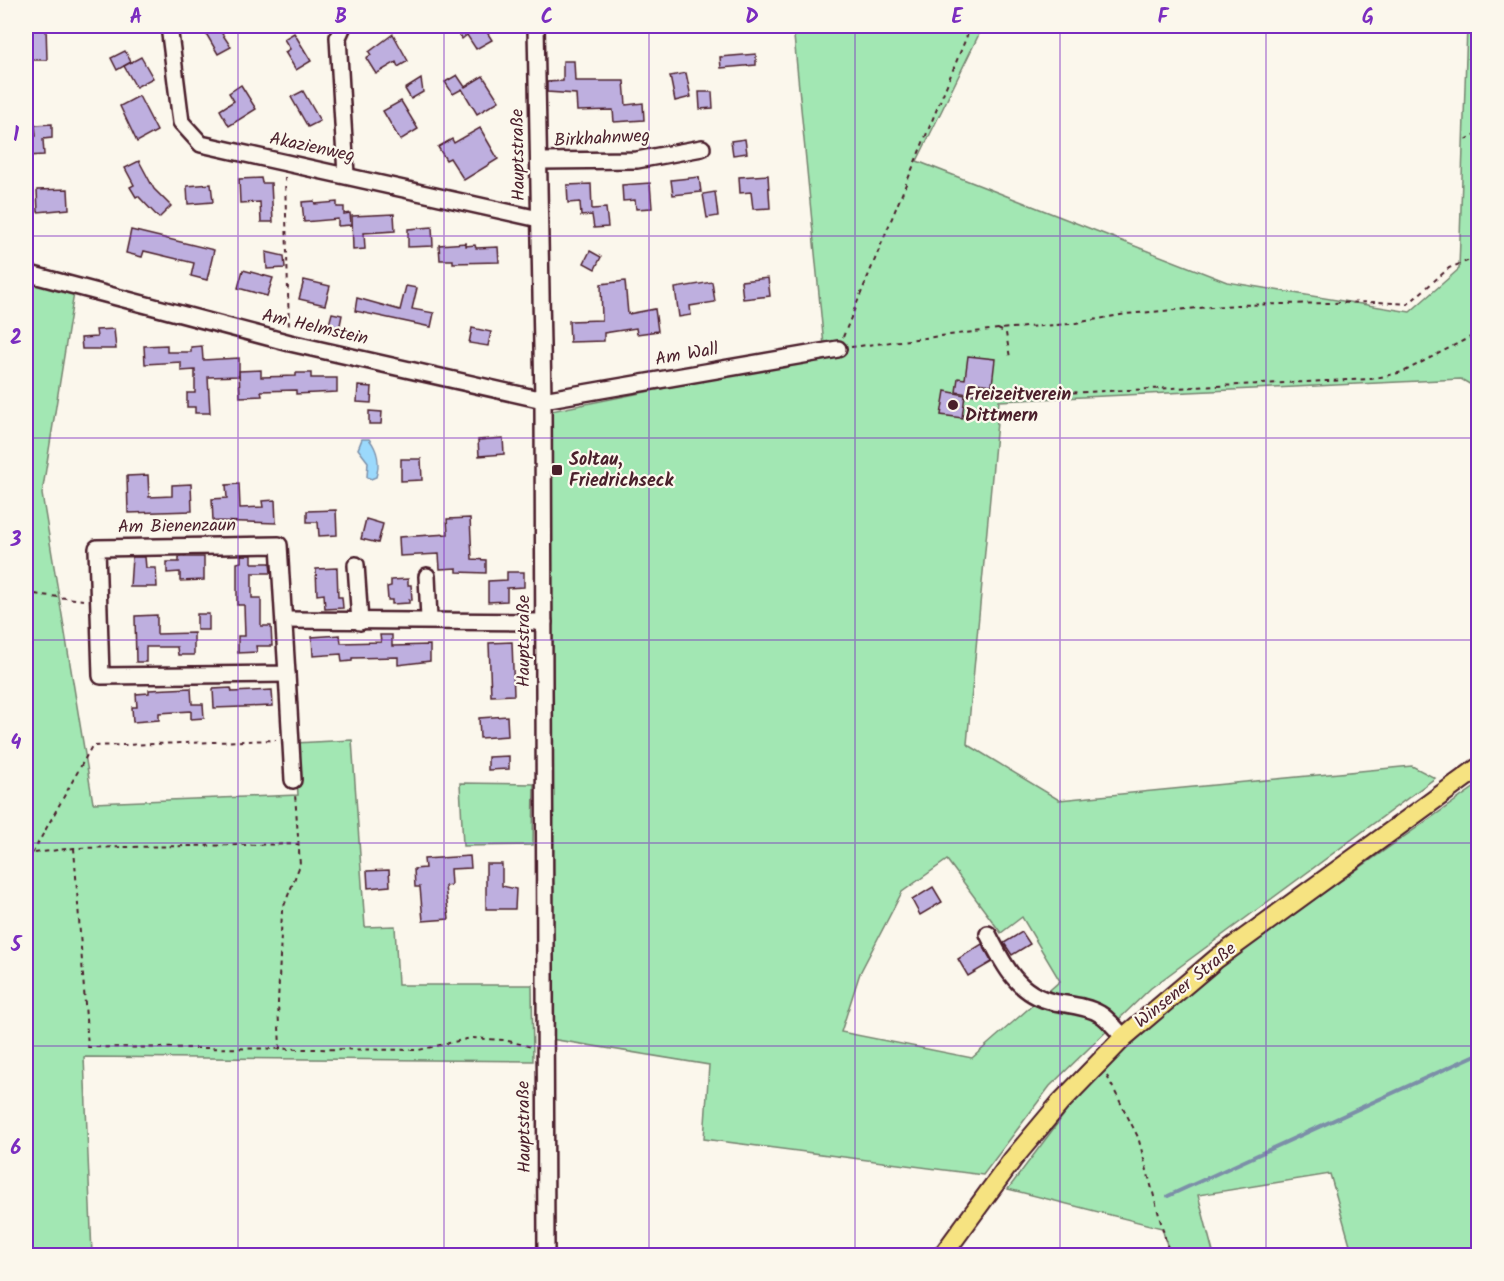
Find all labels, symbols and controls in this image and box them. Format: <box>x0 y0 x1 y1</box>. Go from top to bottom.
text: A <box>130 2 142 34</box>
text: B <box>335 2 347 34</box>
text: C <box>541 2 553 34</box>
text: D <box>745 2 759 34</box>
text: E <box>951 2 963 34</box>
text: F <box>1158 2 1170 34</box>
text: G <box>1362 2 1374 34</box>
street label: Hauptstraße <box>504 109 534 201</box>
text: 1 <box>13 120 19 152</box>
street label: Birkhahnweg <box>553 122 651 156</box>
street label: Akazienweg <box>267 125 357 171</box>
street label: Am Helmstein <box>259 302 371 354</box>
text: 2 <box>10 323 22 355</box>
street label: Am Wall <box>653 335 722 375</box>
place label: Freizeitverein Dittmern <box>965 381 1071 431</box>
marker: Freizeitverein Dittmern <box>946 398 960 412</box>
place label: Soltau, Friedrichseck <box>569 446 675 496</box>
marker: Soltau, Friedrichseck <box>550 463 564 477</box>
street label: Am Bienenzaun <box>118 511 236 543</box>
text: 3 <box>10 525 22 557</box>
street label: Hauptstraße <box>510 595 539 687</box>
text: 4 <box>11 728 22 760</box>
text: 5 <box>10 930 23 962</box>
street label: Winsener Straße <box>1129 936 1243 1036</box>
street label: Hauptstraße <box>510 1081 540 1173</box>
text: 6 <box>11 1133 22 1165</box>

